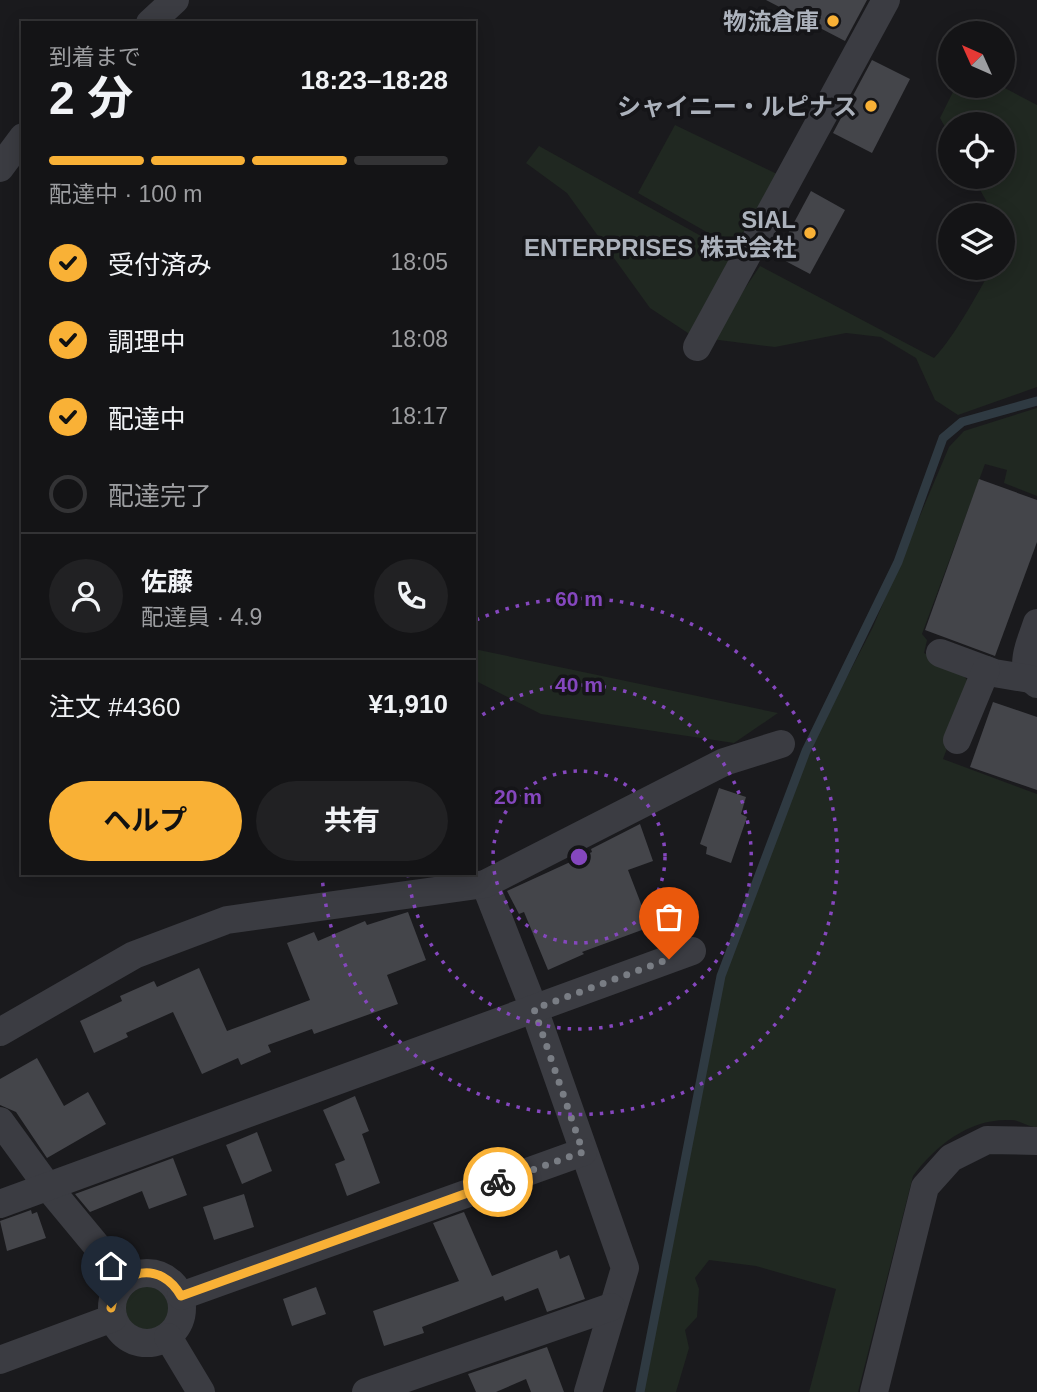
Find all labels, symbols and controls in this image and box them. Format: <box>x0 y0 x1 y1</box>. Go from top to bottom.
place label: 物流倉庫 <box>723 8 819 35</box>
marker: 物流倉庫 <box>825 13 841 29</box>
north arrow <box>938 21 1015 98</box>
map controls <box>938 21 1015 280</box>
text: 到着まで <box>49 44 141 70</box>
text: 18:23–18:28 <box>301 65 448 95</box>
text: 2 分 <box>49 72 133 124</box>
place label: シャイニー・ルピナス <box>617 93 857 120</box>
marker: シャイニー・ルピナス <box>863 98 879 114</box>
button: locate <box>938 112 1015 189</box>
text: 配達中 · 100 m <box>49 181 202 207</box>
button: layers <box>938 203 1015 280</box>
place label: SIAL ENTERPRISES 株式会社 <box>524 206 796 261</box>
marker: SIAL ENTERPRISES 株式会社 <box>802 225 818 241</box>
icon: check <box>49 244 87 282</box>
text: 18:05 <box>390 249 448 275</box>
text: 受付済み <box>108 250 212 280</box>
icon: check <box>49 321 87 359</box>
text: 18:08 <box>390 326 448 352</box>
text: 調理中 <box>108 327 186 357</box>
icon: check <box>49 398 87 436</box>
text: 18:17 <box>390 403 448 429</box>
text: 配達中 <box>108 404 186 434</box>
text: 配達完了 <box>108 481 212 511</box>
button: person <box>49 559 123 633</box>
button: phone <box>374 559 448 633</box>
text: 佐藤 <box>141 567 193 597</box>
text: 60 m <box>555 587 603 610</box>
text: 配達員 · 4.9 <box>141 604 262 630</box>
text: 40 m <box>555 673 603 696</box>
text: ¥1,910 <box>368 689 448 719</box>
text: 注文 #4360 <box>49 692 181 722</box>
button: ヘルプ <box>49 781 242 861</box>
button: 共有 <box>256 781 448 861</box>
text: 20 m <box>494 785 542 808</box>
centre of rings <box>567 845 591 869</box>
pin <box>639 887 699 959</box>
icon: bag <box>650 898 688 936</box>
courier <box>463 1147 533 1217</box>
icon: bike <box>479 1163 517 1201</box>
pin <box>81 1236 141 1308</box>
icon: home <box>92 1247 130 1285</box>

